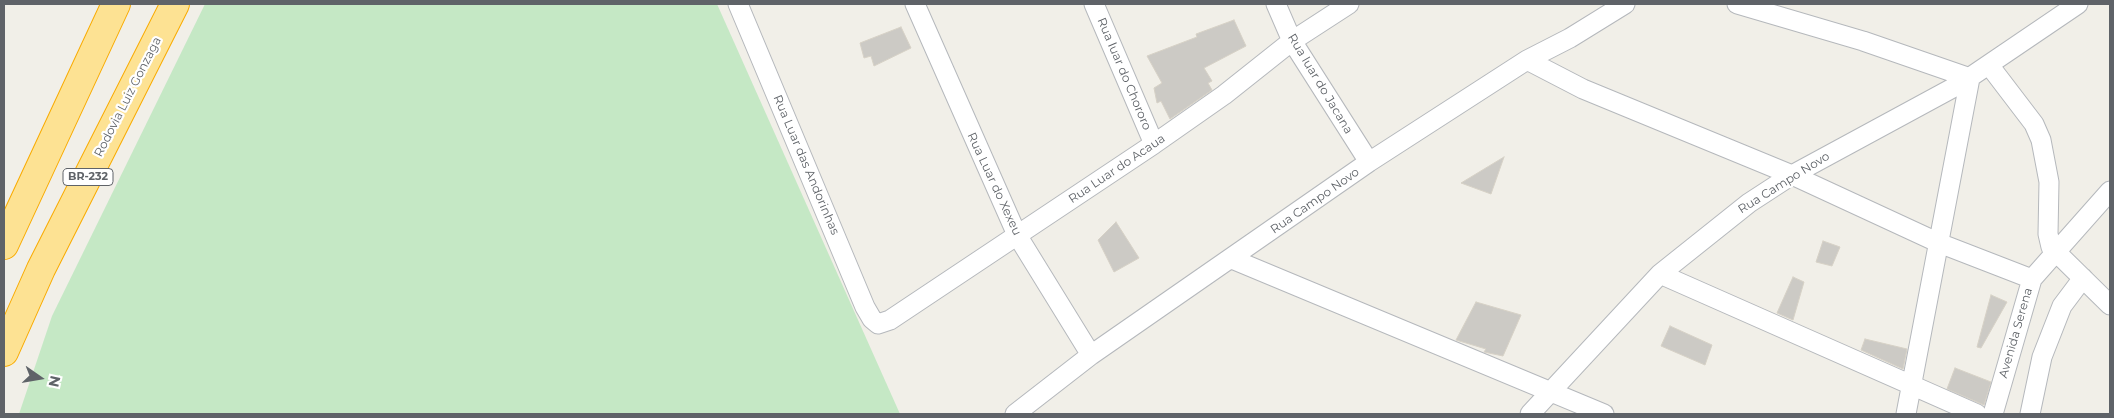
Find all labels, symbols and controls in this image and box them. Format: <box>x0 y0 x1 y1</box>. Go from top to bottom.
street label: Rua luar do Chororo <box>1094 16 1154 132</box>
street label: Rua luar do Jacana <box>1284 31 1356 137</box>
street label: Rodovia Luiz Gonzaga <box>91 35 165 159</box>
street label: Rua Luar das Andorinhas <box>770 93 842 237</box>
street label: Rua Luar do Xexeu <box>964 130 1024 238</box>
street label: Rua Luar do Acaua <box>1066 131 1168 207</box>
street label: Rua Campo Novo <box>1736 149 1832 217</box>
street label: Rua Campo Novo <box>1268 165 1362 237</box>
road number: BR-232 <box>63 168 113 186</box>
street label: Avenida Serena <box>1996 286 2036 380</box>
north arrow <box>15 353 65 403</box>
text: N <box>45 374 65 389</box>

